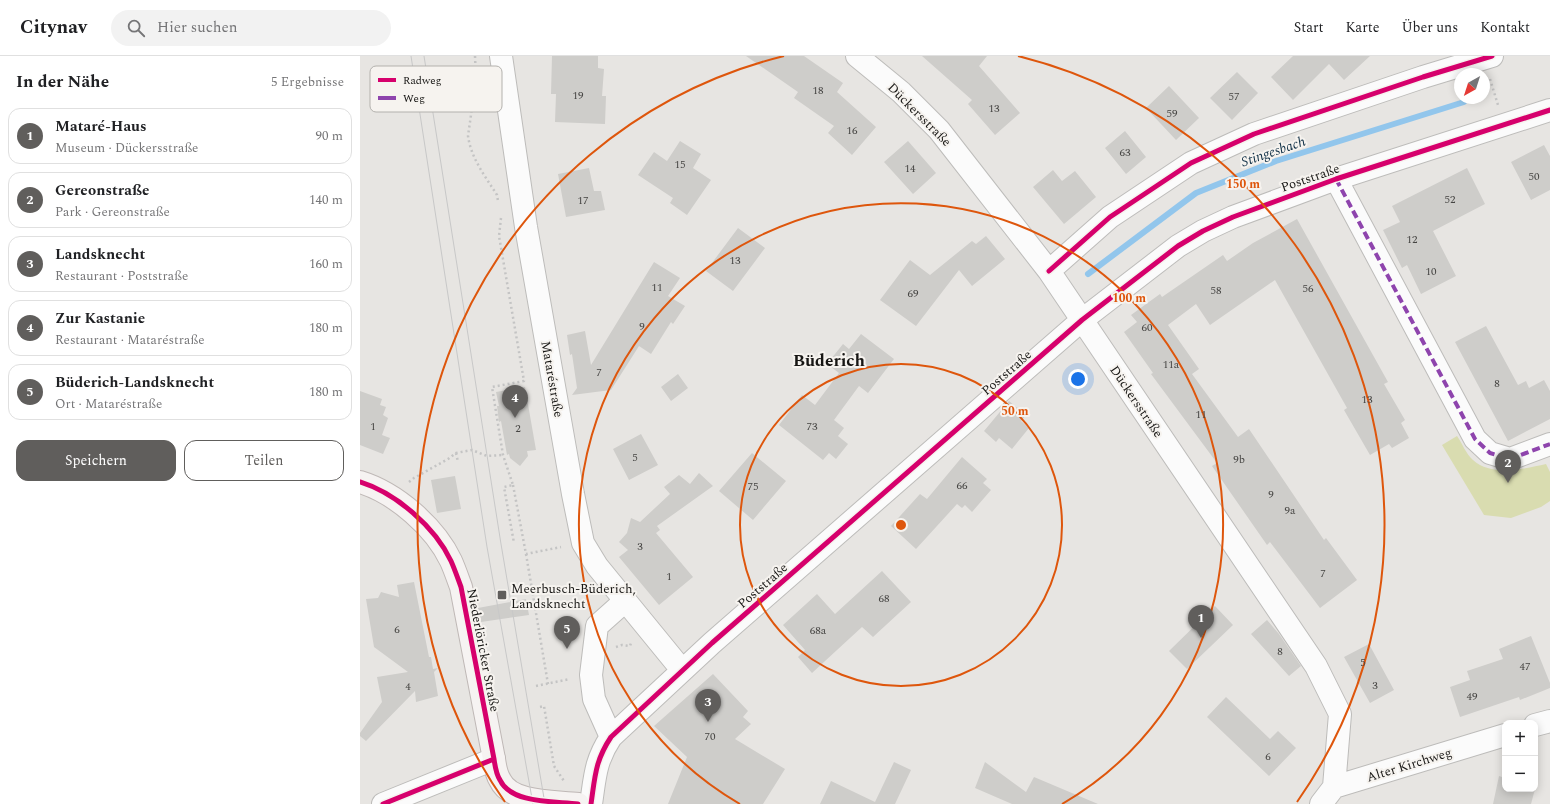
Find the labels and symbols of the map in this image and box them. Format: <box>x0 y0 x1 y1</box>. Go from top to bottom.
legend <box>370 66 502 112</box>
north arrow <box>1454 68 1490 104</box>
text: Radweg <box>403 72 442 89</box>
street label: Dückersstraße <box>883 78 956 151</box>
house number: 18 <box>813 82 824 99</box>
house number: 19 <box>573 87 584 104</box>
house number: 57 <box>1229 88 1240 105</box>
text: Weg <box>403 90 425 107</box>
house number: 13 <box>989 100 1000 117</box>
house number: 59 <box>1167 105 1178 122</box>
house number: 16 <box>847 122 858 139</box>
water label: Stingesbach <box>1238 131 1308 172</box>
house number: 63 <box>1120 144 1131 161</box>
house number: 15 <box>675 156 686 173</box>
street label: Poststraße <box>1278 159 1342 197</box>
house number: 14 <box>905 160 916 177</box>
house number: 50 <box>1529 168 1540 185</box>
text: 150 m <box>1226 175 1260 194</box>
house number: 52 <box>1445 191 1456 208</box>
house number: 17 <box>578 192 589 209</box>
house number: 12 <box>1407 231 1418 248</box>
house number: 13 <box>730 252 741 269</box>
house number: 10 <box>1426 263 1437 280</box>
house number: 11 <box>652 279 663 296</box>
house number: 56 <box>1303 280 1314 297</box>
house number: 58 <box>1211 282 1222 299</box>
house number: 69 <box>908 285 919 302</box>
text: 100 m <box>1112 289 1146 308</box>
house number: 9 <box>639 318 645 335</box>
house number: 60 <box>1142 319 1153 336</box>
street label: Mataréstraße <box>535 339 569 419</box>
street label: Poststraße <box>977 345 1036 400</box>
district label: Büderich <box>793 348 865 374</box>
house number: 11a <box>1163 356 1180 373</box>
street label: Dückersstraße <box>1105 361 1168 442</box>
house number: 7 <box>596 364 602 381</box>
your location <box>1068 369 1088 389</box>
house number: 8 <box>1494 375 1500 392</box>
pin: 4 <box>502 385 528 418</box>
house number: 13 <box>1362 391 1373 408</box>
text: 50 m <box>1001 402 1029 421</box>
house number: 11 <box>1196 406 1207 423</box>
house number: 1 <box>370 418 376 435</box>
house number: 73 <box>807 418 818 435</box>
house number: 2 <box>515 420 521 437</box>
house number: 5 <box>632 449 638 466</box>
pin: 2 <box>1495 450 1521 483</box>
house number: 9b <box>1233 451 1245 468</box>
house number: 66 <box>957 477 968 494</box>
house number: 75 <box>748 478 759 495</box>
house number: 9 <box>1268 486 1274 503</box>
house number: 9a <box>1285 502 1296 519</box>
centre of rings <box>894 518 908 532</box>
house number: 3 <box>637 538 643 555</box>
street label: Poststraße <box>733 558 792 613</box>
house number: 7 <box>1320 565 1326 582</box>
house number: 1 <box>666 568 672 585</box>
place label: Meerbusch-Büderich, Landsknecht <box>511 579 636 614</box>
street label: Niederlöricker Straße <box>461 587 505 713</box>
marker: Meerbusch-Büderich, Landsknecht <box>496 589 508 601</box>
house number: 68 <box>879 590 890 607</box>
pin: 1 <box>1188 605 1214 638</box>
pin: 5 <box>554 616 580 649</box>
house number: 6 <box>394 621 400 638</box>
house number: 68a <box>810 622 827 639</box>
house number: 8 <box>1277 643 1283 660</box>
house number: 5 <box>1360 654 1366 671</box>
house number: 47 <box>1520 658 1531 675</box>
house number: 3 <box>1372 677 1378 694</box>
house number: 4 <box>405 678 411 695</box>
house number: 49 <box>1467 688 1478 705</box>
pin: 3 <box>695 689 721 722</box>
house number: 70 <box>705 728 716 745</box>
street label: Alter Kirchweg <box>1364 743 1454 787</box>
house number: 6 <box>1265 748 1271 765</box>

